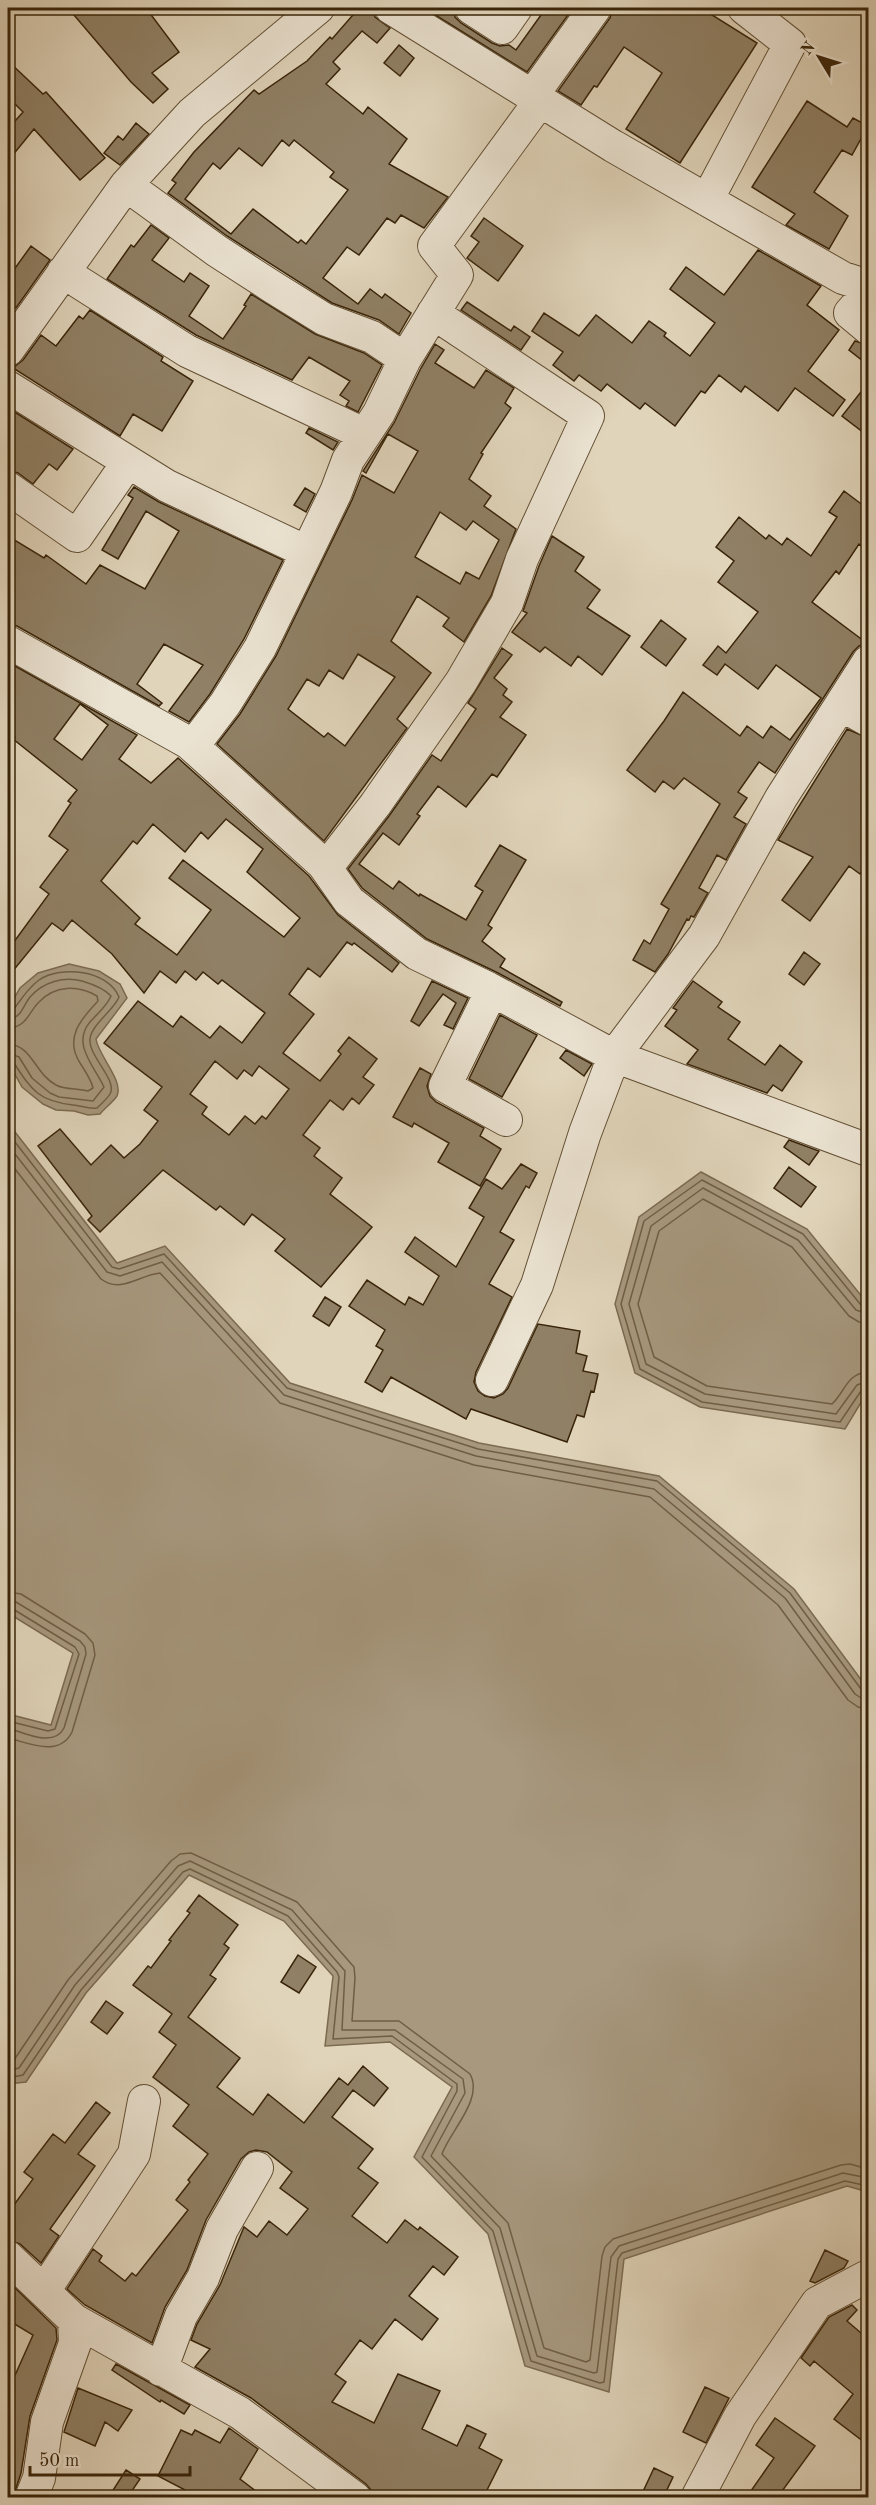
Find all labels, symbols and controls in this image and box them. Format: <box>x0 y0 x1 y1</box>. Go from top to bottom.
north arrow <box>789 27 849 87</box>
text: N <box>799 39 819 59</box>
scale bar <box>30 2439 190 2477</box>
text: 50 m <box>39 2452 79 2470</box>

